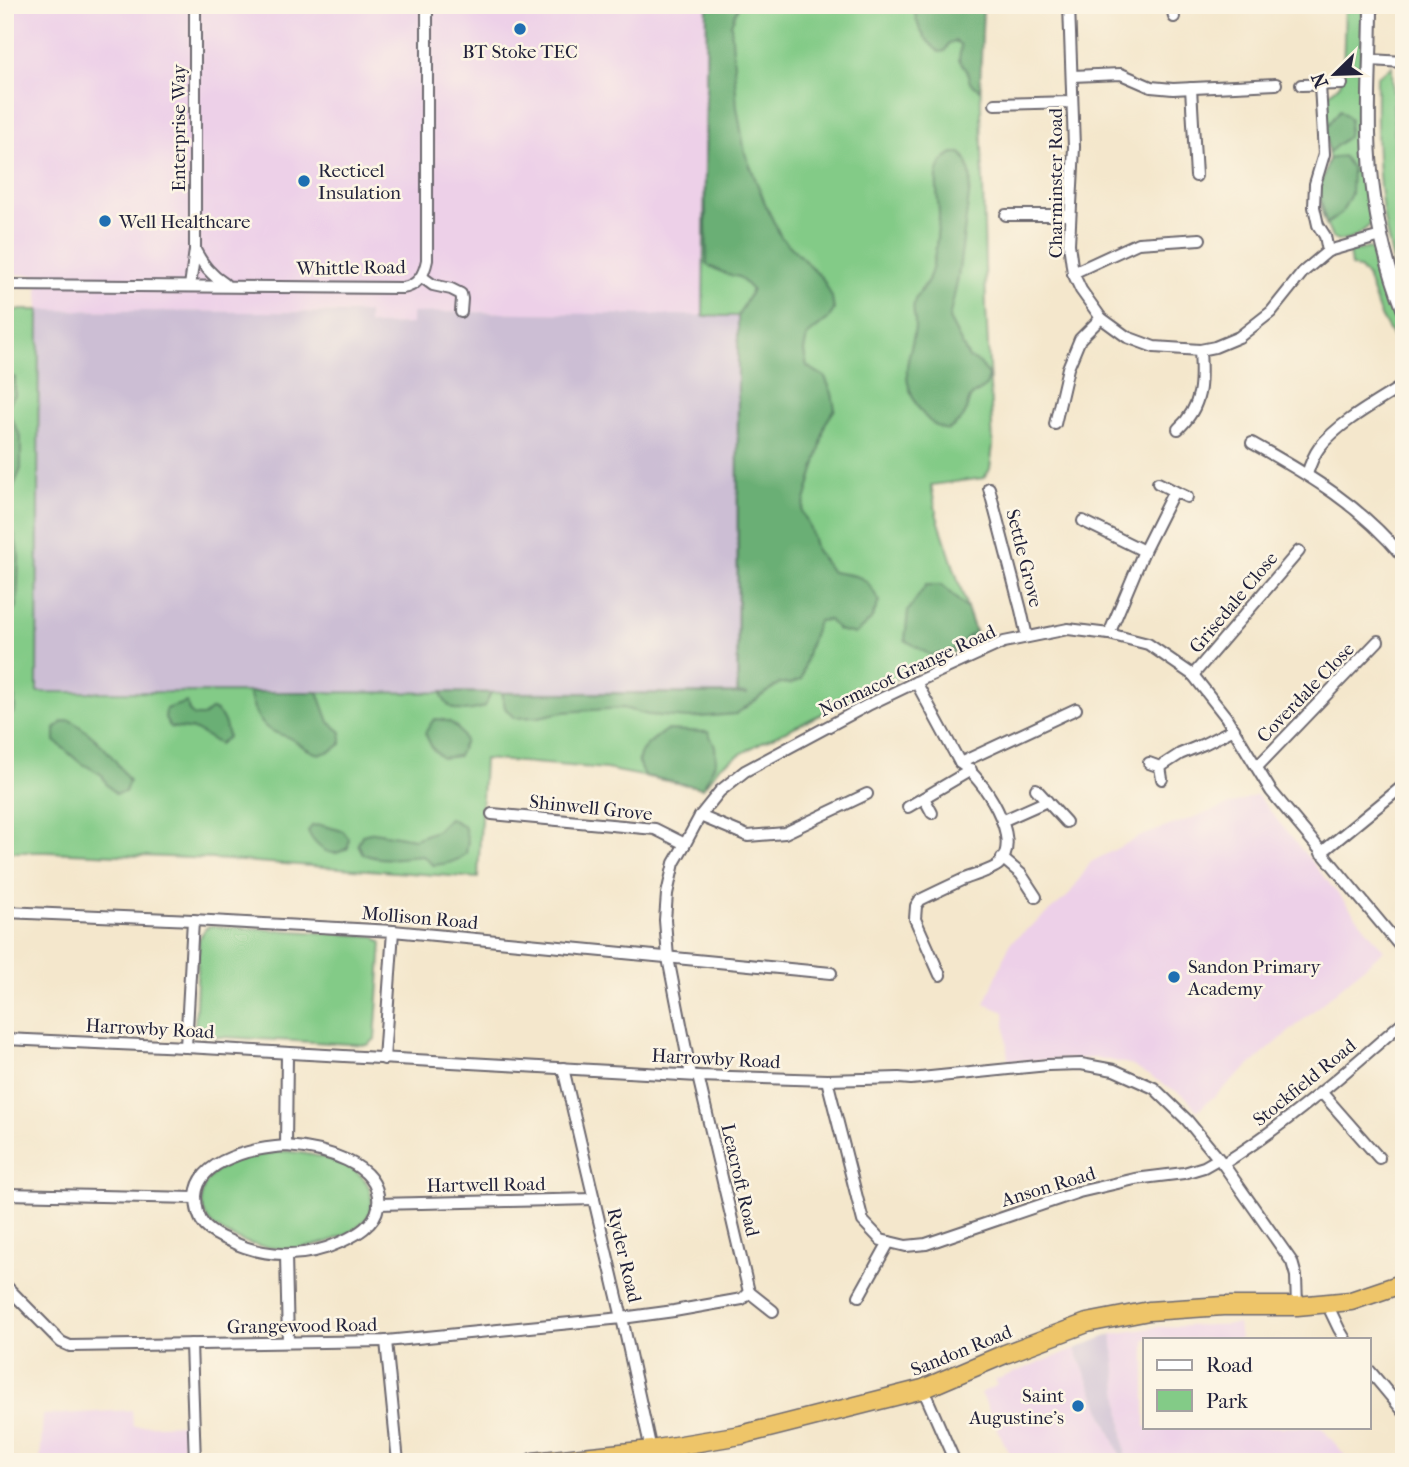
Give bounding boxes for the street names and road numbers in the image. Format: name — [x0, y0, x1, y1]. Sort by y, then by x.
street label: Enterprise Way — [168, 63, 190, 192]
street label: Charminster Road — [1045, 107, 1067, 258]
street label: Whittle Road — [295, 256, 406, 280]
street label: Settle Grove — [1001, 507, 1047, 610]
street label: Grisedale Close — [1185, 548, 1282, 658]
street label: Normacot Grange Road — [816, 620, 1000, 722]
street label: Coverdale Close — [1253, 638, 1359, 747]
street label: Shinwell Grove — [528, 791, 654, 825]
street label: Mollison Road — [361, 902, 480, 934]
street label: Harrowby Road — [85, 1015, 216, 1043]
street label: Stockfield Road — [1249, 1034, 1361, 1131]
street label: Harrowby Road — [651, 1045, 782, 1073]
street label: Leacroft Road — [716, 1122, 764, 1239]
street label: Anson Road — [998, 1162, 1099, 1212]
street label: Hartwell Road — [426, 1173, 546, 1197]
street label: Ryder Road — [602, 1206, 646, 1305]
street label: Grangewood Road — [227, 1314, 378, 1338]
street label: Sandon Road — [908, 1320, 1016, 1381]

